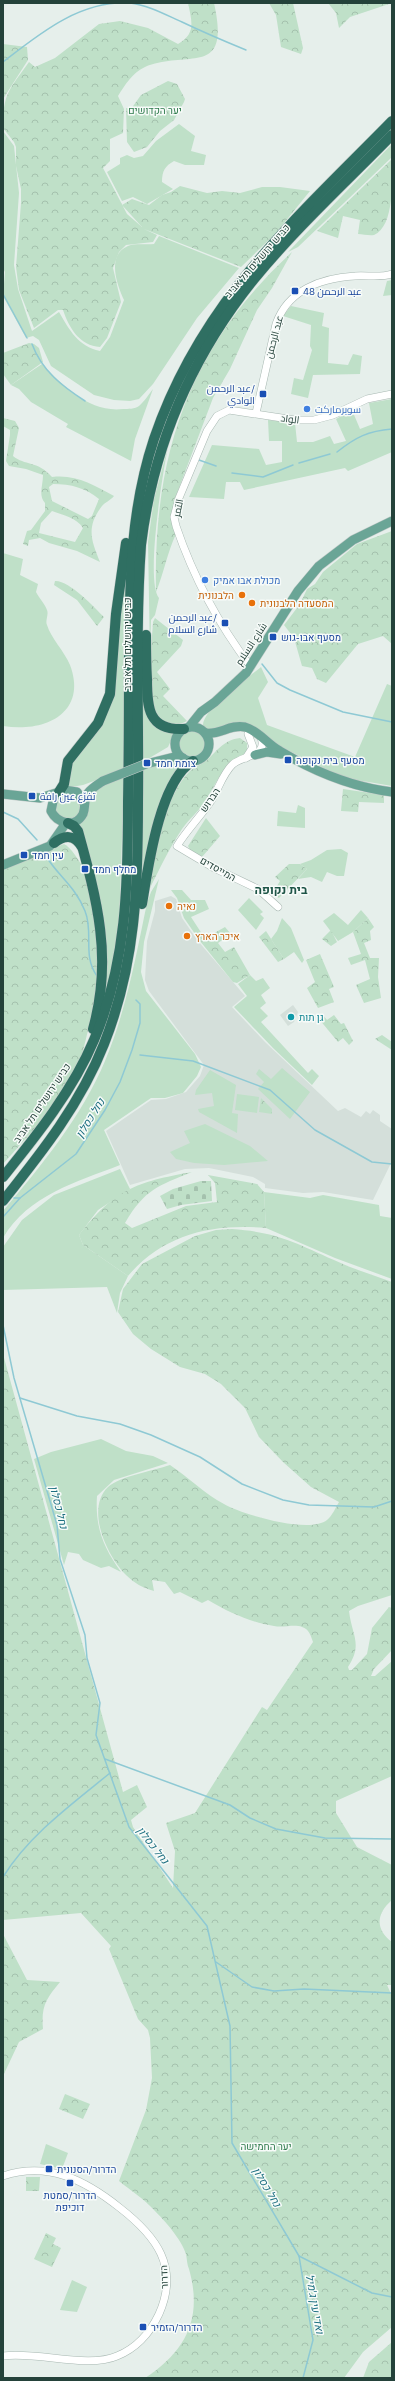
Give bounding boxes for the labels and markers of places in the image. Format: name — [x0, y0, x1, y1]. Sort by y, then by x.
place label: عبد الرحمن 48 — [303, 285, 362, 298]
marker: عبد الرحمن 48 — [290, 286, 300, 296]
place label: عبد الرحمن/ الوادي — [207, 382, 255, 408]
marker: عبد الرحمن/ الوادي — [258, 389, 268, 399]
place label: سوبرماركت — [315, 403, 361, 416]
marker: سوبرماركت — [302, 404, 312, 414]
place label: מכולת אבו אמיק — [213, 574, 280, 587]
marker: מכולת אבו אמיק — [200, 575, 210, 585]
place label: הלבנונית — [198, 589, 234, 602]
marker: הלבנונית — [237, 590, 247, 600]
place label: המסעדה הלבנונית — [260, 597, 334, 610]
marker: המסעדה הלבנונית — [247, 598, 257, 608]
place label: عبد الرحمن/ شارع السلام — [168, 611, 217, 637]
marker: عبد الرحمن/ شارع السلام — [220, 618, 230, 628]
place label: מסעף אבו-גוש — [281, 631, 341, 644]
marker: מסעף אבו-גוש — [268, 632, 278, 642]
place label: מסעף בית נקופה — [296, 754, 365, 767]
marker: מסעף בית נקופה — [283, 755, 293, 765]
place label: צומת חמד — [155, 757, 197, 770]
marker: צומת חמד — [142, 758, 152, 768]
place label: تفرّع عين رافة — [40, 790, 96, 803]
marker: تفرّع عين رافة — [27, 791, 37, 801]
place label: עין חמד — [32, 849, 64, 862]
marker: עין חמד — [19, 850, 29, 860]
place label: מחלף חמד — [93, 863, 136, 876]
marker: מחלף חמד — [80, 864, 90, 874]
place label: נאיה — [177, 900, 196, 913]
marker: נאיה — [164, 901, 174, 911]
place label: איכר הארץ — [195, 930, 240, 943]
marker: איכר הארץ — [182, 931, 192, 941]
place label: גן תות — [299, 1011, 324, 1024]
marker: גן תות — [286, 1012, 296, 1022]
place label: הדרור/הסנונית — [57, 2163, 117, 2176]
marker: הדרור/הסנונית — [44, 2164, 54, 2174]
marker: הדרור/סמטת דוכיפת — [65, 2178, 75, 2188]
place label: הדרור/סמטת דוכיפת — [44, 2189, 97, 2214]
place label: הדרור/הזמיר — [151, 2321, 202, 2334]
marker: הדרור/הזמיר — [138, 2322, 148, 2332]

